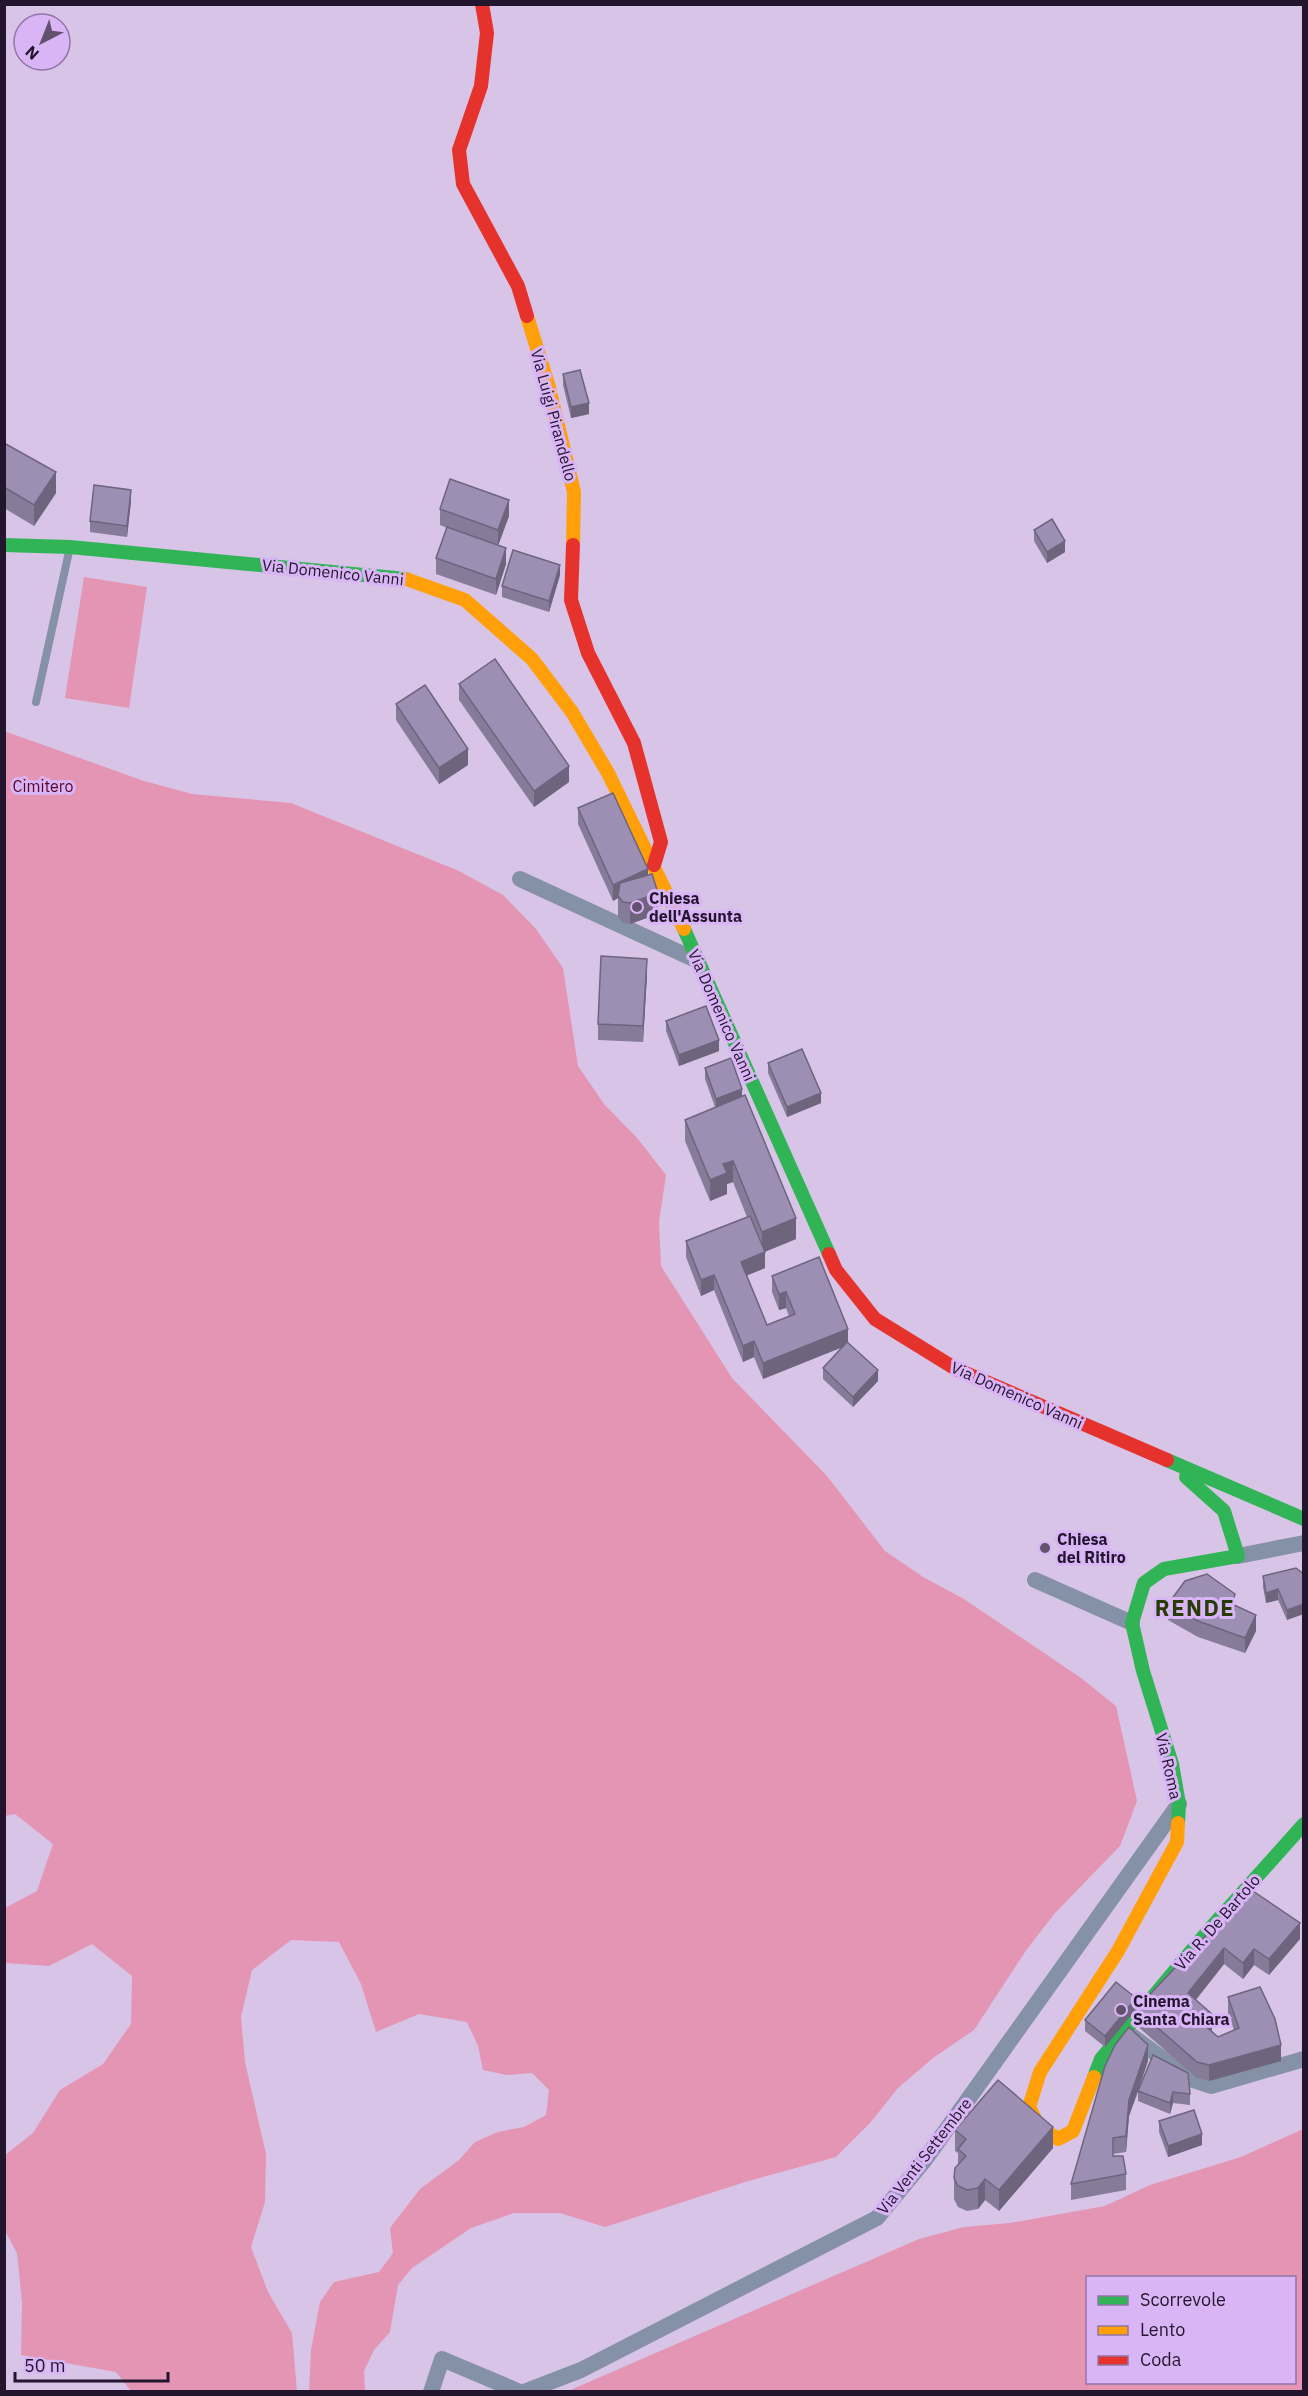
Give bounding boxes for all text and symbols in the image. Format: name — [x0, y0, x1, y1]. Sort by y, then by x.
north arrow — [12, 12, 72, 72]
text: N — [21, 42, 43, 64]
street label: Via Luigi Pirandello — [527, 347, 581, 483]
street label: Via Domenico Vanni — [261, 555, 405, 589]
park label: Cimitero — [13, 776, 74, 796]
place label: Chiesa dell'Assunta — [649, 888, 742, 926]
marker: Chiesa dell'Assunta — [630, 900, 644, 914]
street label: Via Domenico Vanni — [684, 946, 760, 1084]
street label: Via Domenico Vanni — [948, 1357, 1086, 1433]
place label: Chiesa del Ritiro — [1057, 1529, 1126, 1567]
marker: Chiesa del Ritiro — [1038, 1541, 1052, 1555]
district label: RENDE — [1155, 1593, 1235, 1622]
street label: Via Roma — [1152, 1731, 1186, 1802]
street label: Via R. De Bartolo — [1170, 1870, 1264, 1974]
place label: Cinema Santa Chiara — [1133, 1991, 1230, 2029]
marker: Cinema Santa Chiara — [1114, 2003, 1128, 2017]
street label: Via Venti Settembre — [872, 2094, 976, 2218]
legend — [1086, 2276, 1296, 2384]
text: Scorrevole — [1140, 2288, 1226, 2311]
text: Lento — [1140, 2318, 1185, 2341]
scale bar — [15, 2345, 168, 2383]
text: Coda — [1140, 2348, 1182, 2371]
text: 50 m — [24, 2354, 66, 2377]

